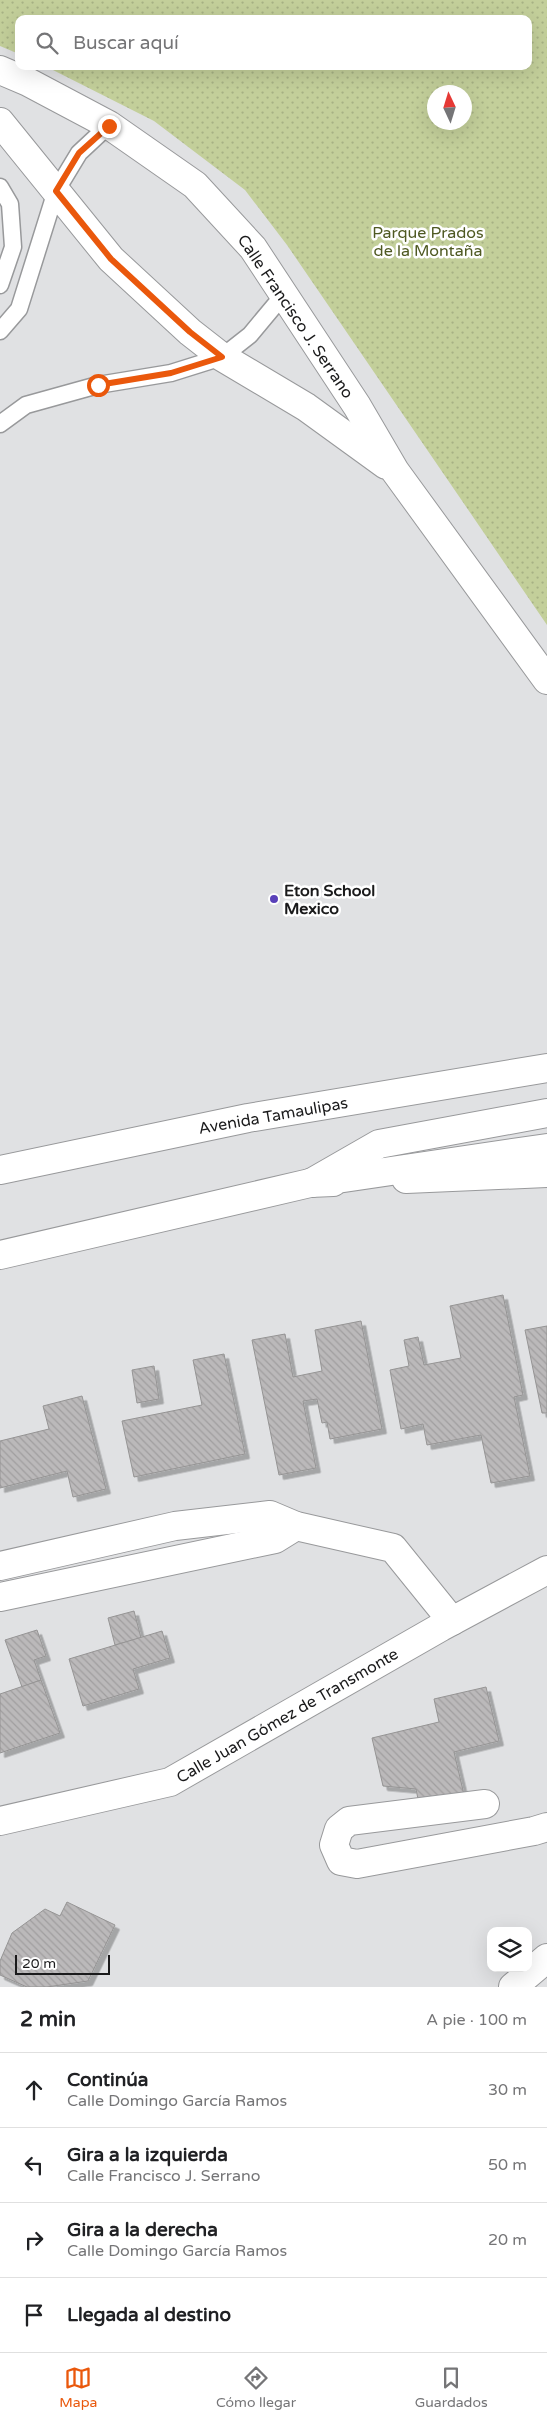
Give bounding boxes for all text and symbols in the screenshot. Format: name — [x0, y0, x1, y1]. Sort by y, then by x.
search box — [15, 15, 532, 70]
icon: search — [33, 29, 61, 57]
text: Buscar aquí — [73, 32, 179, 54]
north arrow — [427, 85, 472, 130]
route end — [98, 115, 121, 138]
park label: Parque Prados de la Montaña — [372, 223, 484, 261]
street label: Calle Francisco J. Serrano — [233, 231, 358, 402]
route start — [87, 374, 110, 397]
place label: Eton School Mexico — [284, 881, 375, 919]
marker: Eton School Mexico — [268, 893, 280, 905]
street label: Avenida Tamaulipas — [197, 1093, 349, 1139]
street label: Calle Juan Gómez de Transmonte — [173, 1644, 402, 1788]
map controls — [487, 1927, 532, 1972]
button: layers — [487, 1927, 532, 1972]
scale bar — [15, 1952, 110, 1975]
text: 20 m — [22, 1955, 56, 1972]
text: 2 min — [20, 2007, 76, 2032]
text: A pie · 100 m — [426, 2010, 527, 2030]
text: Continúa — [67, 2069, 149, 2091]
icon: ahead — [20, 2076, 48, 2104]
text: 30 m — [488, 2080, 527, 2100]
text: Calle Domingo García Ramos — [67, 2091, 287, 2111]
text: Gira a la izquierda — [67, 2144, 228, 2166]
icon: left — [20, 2151, 48, 2179]
text: 50 m — [488, 2155, 527, 2175]
text: Calle Francisco J. Serrano — [67, 2166, 260, 2186]
text: Gira a la derecha — [67, 2219, 218, 2241]
icon: right — [20, 2226, 48, 2254]
text: 20 m — [488, 2230, 527, 2250]
text: Calle Domingo García Ramos — [67, 2241, 287, 2261]
icon: arrive — [20, 2301, 48, 2329]
text: Llegada al destino — [67, 2304, 231, 2326]
tab: Mapa — [59, 2364, 97, 2411]
tab: Cómo llegar — [216, 2364, 296, 2411]
tab: Guardados — [415, 2364, 488, 2411]

